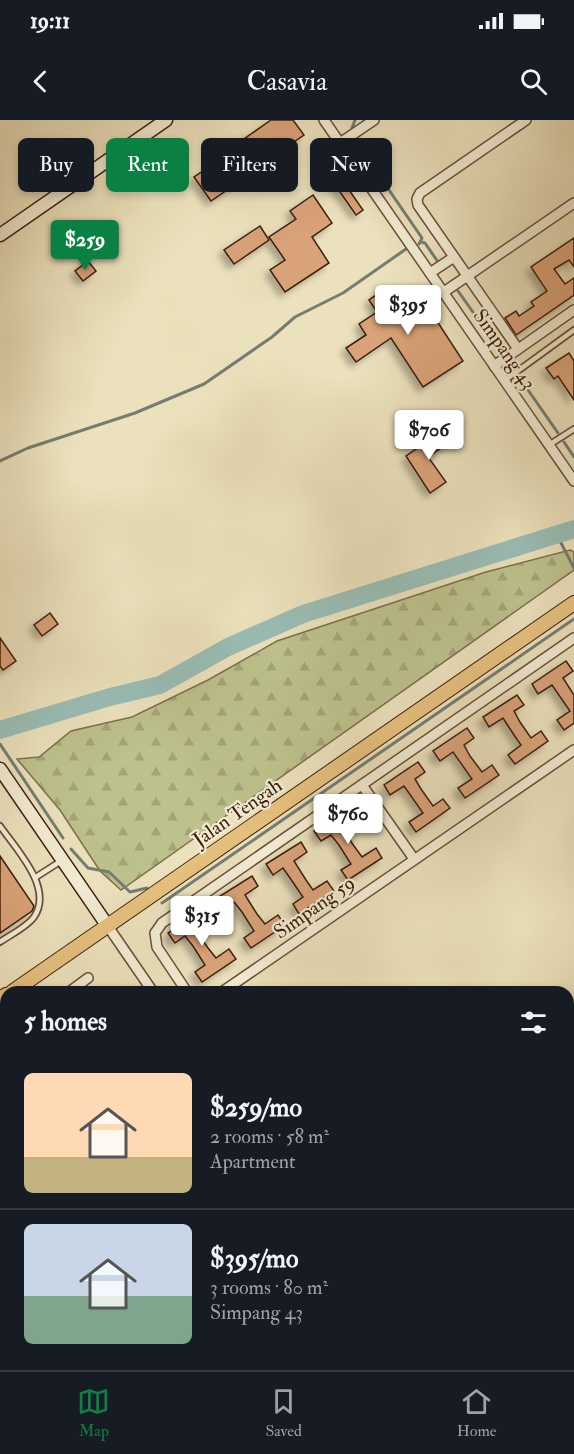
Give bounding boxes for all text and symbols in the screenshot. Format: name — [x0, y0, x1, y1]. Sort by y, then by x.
text: 19:11 — [30, 7, 70, 35]
icon: back — [24, 65, 57, 98]
text: Casavia — [247, 65, 327, 98]
icon: search — [517, 65, 550, 98]
chip: Buy — [18, 138, 94, 192]
chip: Rent — [106, 138, 189, 192]
chip: Filters — [201, 138, 298, 192]
chip: New — [310, 138, 392, 192]
pin: $259 — [49, 220, 121, 271]
text: $259 — [65, 227, 105, 252]
pin: $395 — [372, 285, 444, 336]
text: $395 — [389, 292, 427, 317]
street label: Simpang 43 — [467, 304, 541, 395]
pin: $706 — [393, 410, 465, 461]
text: $706 — [409, 417, 449, 442]
street label: Jalan Tengah — [187, 772, 287, 853]
pin: $760 — [312, 794, 384, 845]
text: $760 — [328, 801, 368, 826]
street label: Simpang 59 — [269, 870, 360, 945]
pin: $315 — [166, 896, 238, 947]
text: $315 — [185, 903, 219, 928]
text: 5 homes — [24, 1006, 107, 1038]
icon: filters — [517, 1006, 550, 1039]
text: $259/mo — [210, 1092, 302, 1124]
icon: home — [72, 1097, 144, 1169]
text: 2 rooms · 58 m² — [210, 1124, 329, 1149]
text: Apartment — [210, 1149, 295, 1174]
text: $395/mo — [210, 1243, 298, 1275]
icon: home — [72, 1248, 144, 1320]
text: 3 rooms · 80 m² — [210, 1275, 328, 1300]
text: Simpang 43 — [210, 1300, 303, 1325]
tab: Map — [77, 1385, 110, 1441]
tab: Saved — [265, 1385, 302, 1441]
tab: Home — [457, 1385, 497, 1441]

